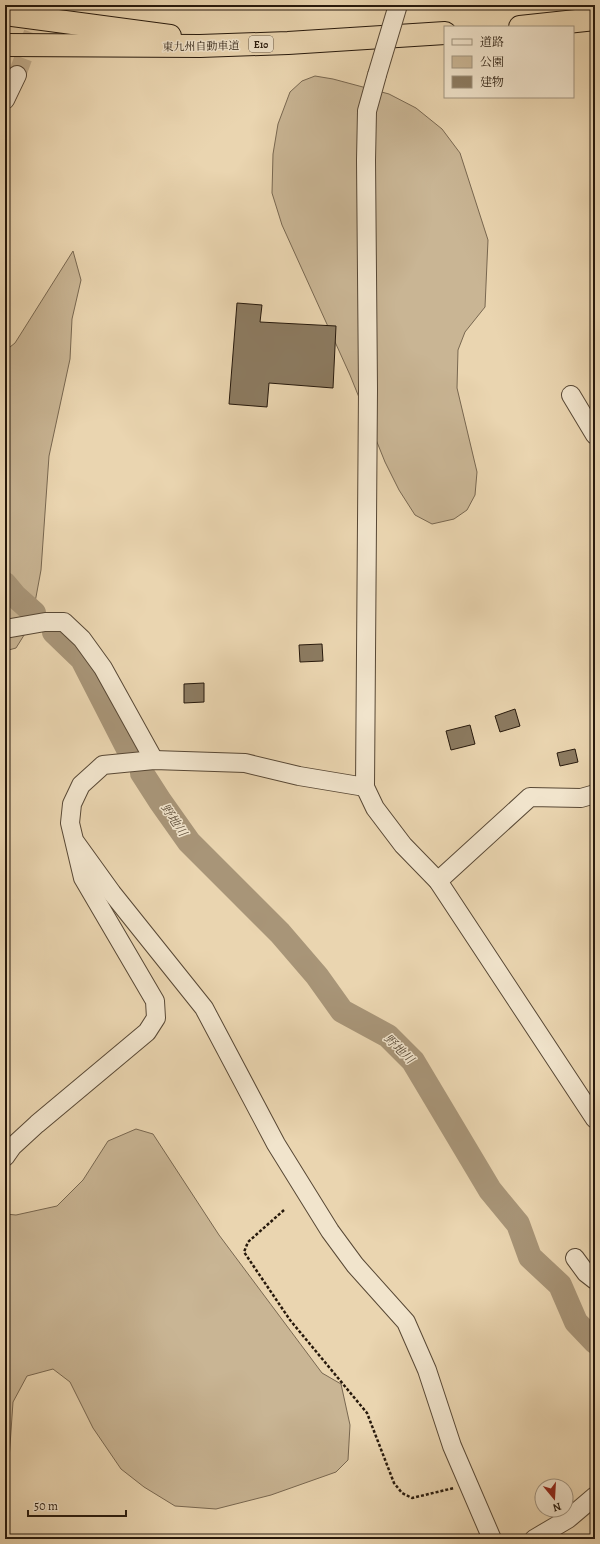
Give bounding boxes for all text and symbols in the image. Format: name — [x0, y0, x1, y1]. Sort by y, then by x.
legend — [444, 26, 574, 98]
text: 道路 — [480, 34, 504, 50]
road number: E10 — [249, 36, 273, 52]
street label: 東九州自動車道 — [162, 38, 240, 55]
text: 公園 — [480, 54, 504, 70]
text: 建物 — [480, 74, 504, 90]
water label: 野地川 — [157, 801, 192, 841]
water label: 野地川 — [380, 1031, 419, 1069]
north arrow — [534, 1478, 574, 1518]
scale bar — [28, 1492, 126, 1518]
text: 50 m — [34, 1498, 58, 1514]
text: N — [551, 1499, 563, 1515]

